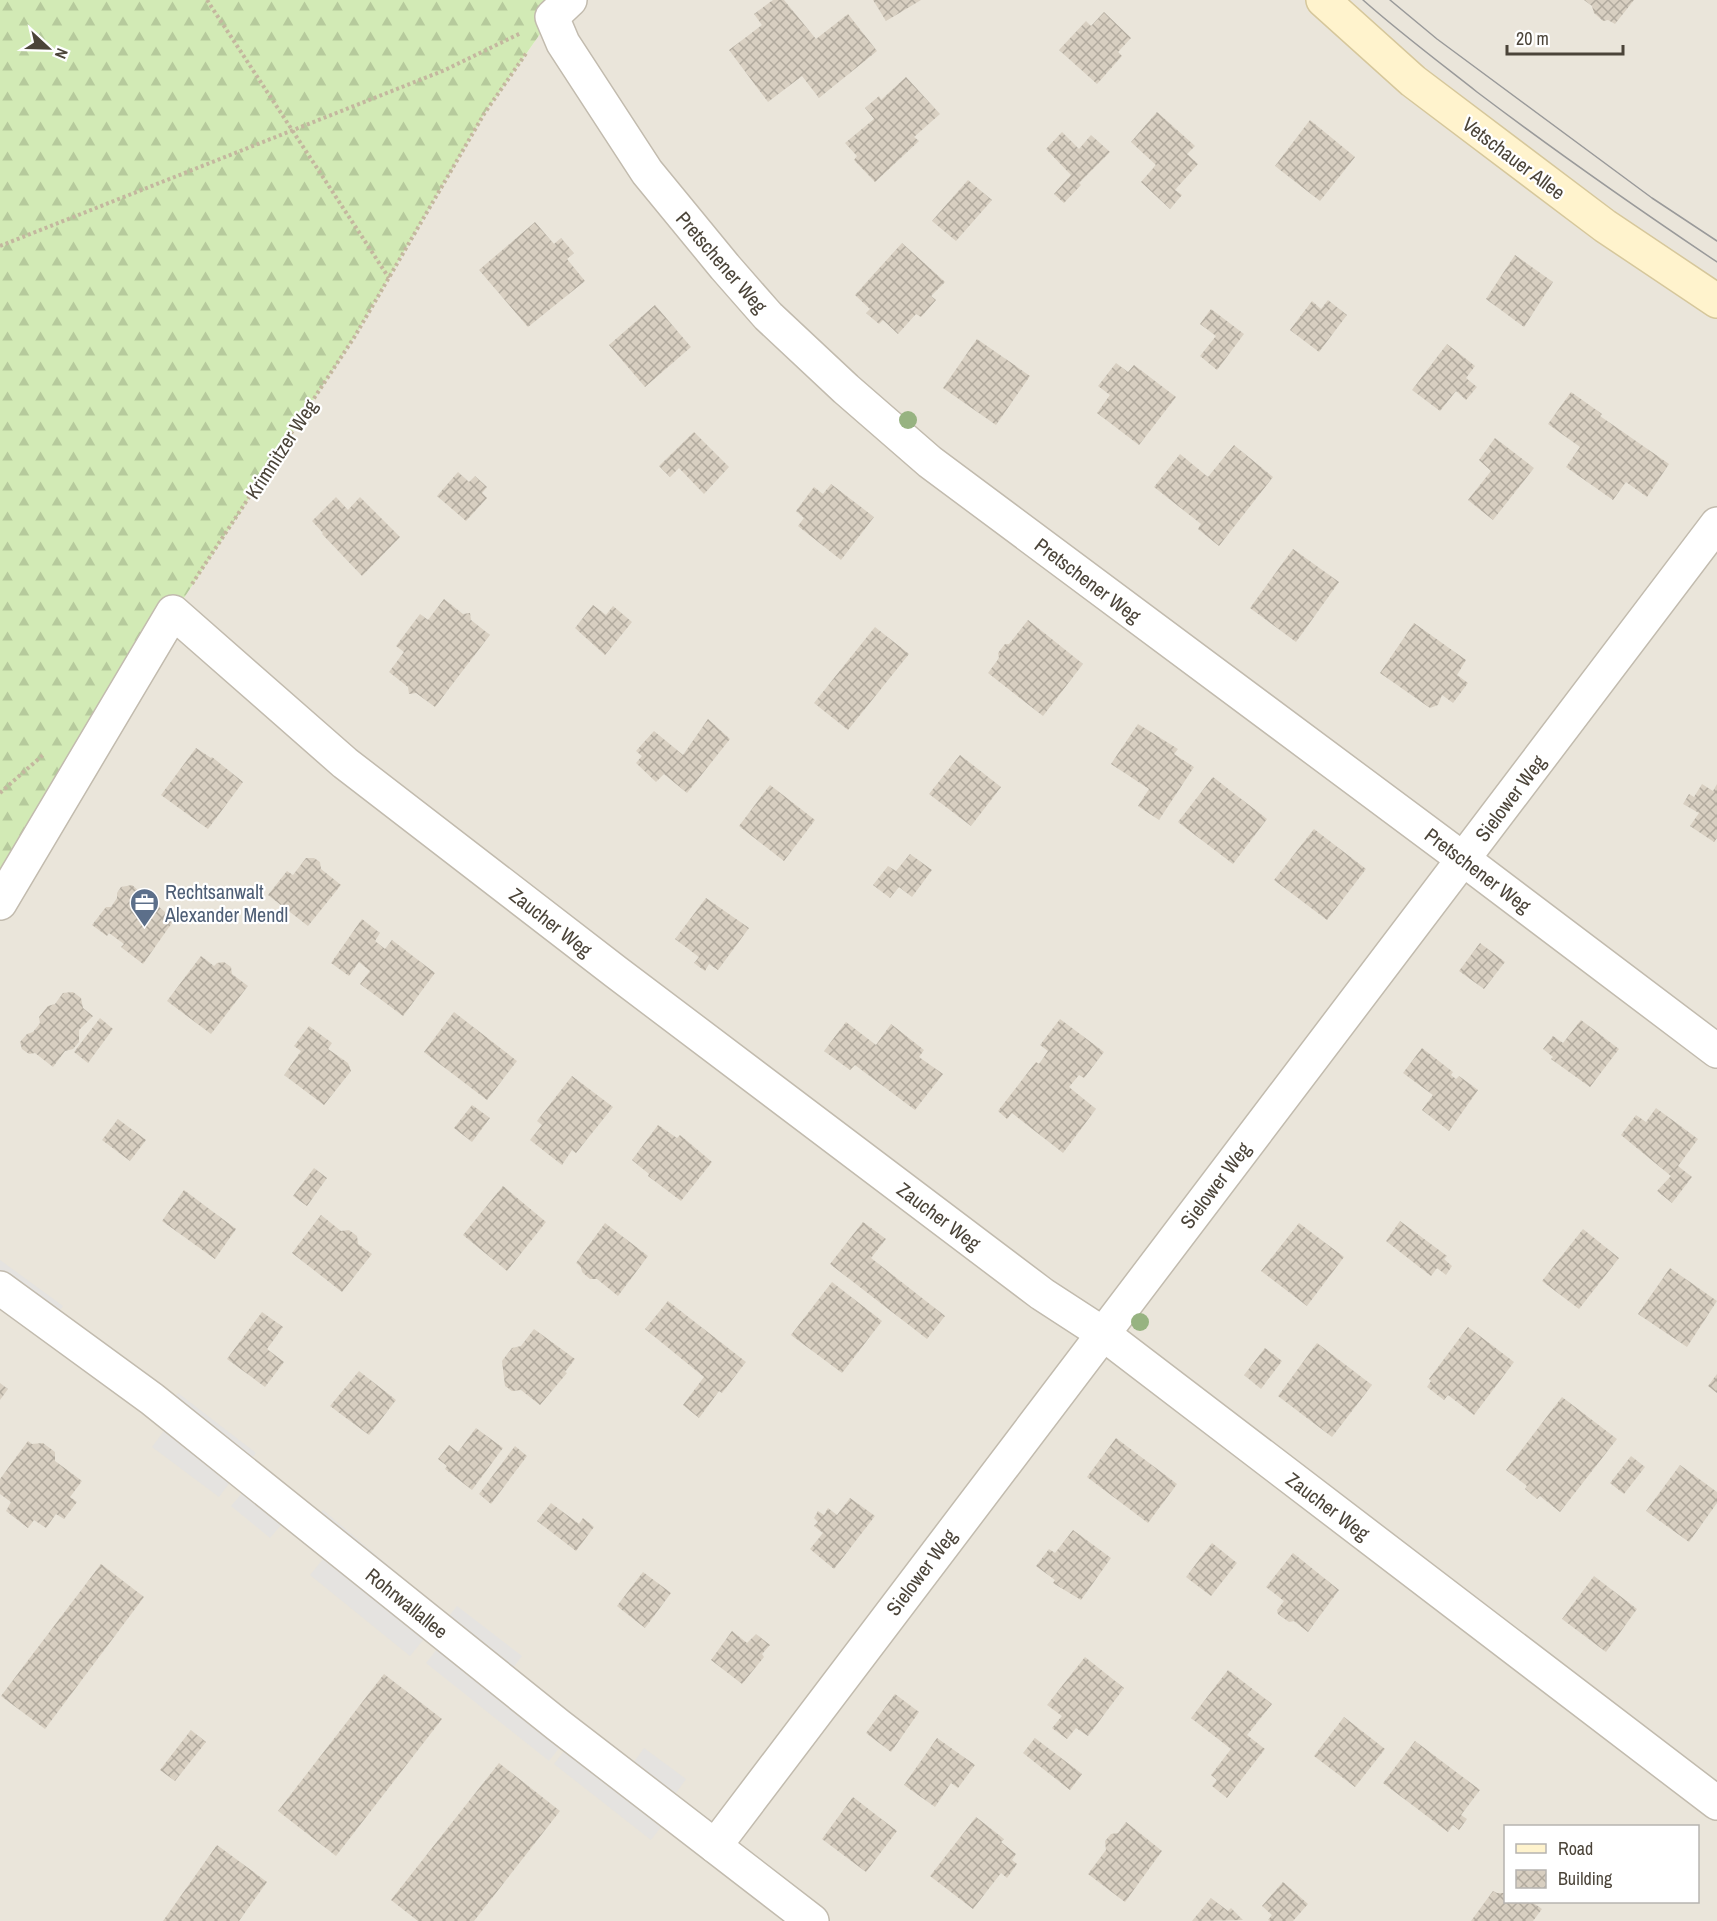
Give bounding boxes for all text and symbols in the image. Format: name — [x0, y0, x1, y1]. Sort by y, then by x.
north arrow — [18, 18, 78, 78]
scale bar — [1507, 18, 1622, 56]
text: 20 m — [1516, 26, 1549, 51]
text: N — [50, 45, 74, 62]
street label: Vetschauer Allee — [1457, 110, 1571, 206]
street label: Pretschener Weg — [670, 205, 774, 319]
street label: Krimnitzer Weg — [239, 394, 323, 504]
street label: Pretschener Weg — [1029, 531, 1147, 629]
street label: Sielower Weg — [1469, 749, 1551, 847]
street label: Pretschener Weg — [1419, 821, 1537, 919]
place label: Rechtsanwalt Alexander Mendl — [164, 878, 288, 928]
street label: Zaucher Weg — [504, 881, 598, 963]
office icon: Rechtsanwalt Alexander Mendl — [128, 886, 160, 928]
street label: Sielower Weg — [1174, 1136, 1256, 1234]
street label: Zaucher Weg — [892, 1176, 986, 1256]
street label: Zaucher Weg — [1281, 1466, 1375, 1546]
street label: Sielower Weg — [880, 1523, 962, 1621]
street label: Rohrwallallee — [360, 1562, 454, 1644]
legend — [1504, 1825, 1699, 1903]
text: Road — [1558, 1836, 1593, 1861]
text: Building — [1558, 1866, 1613, 1891]

